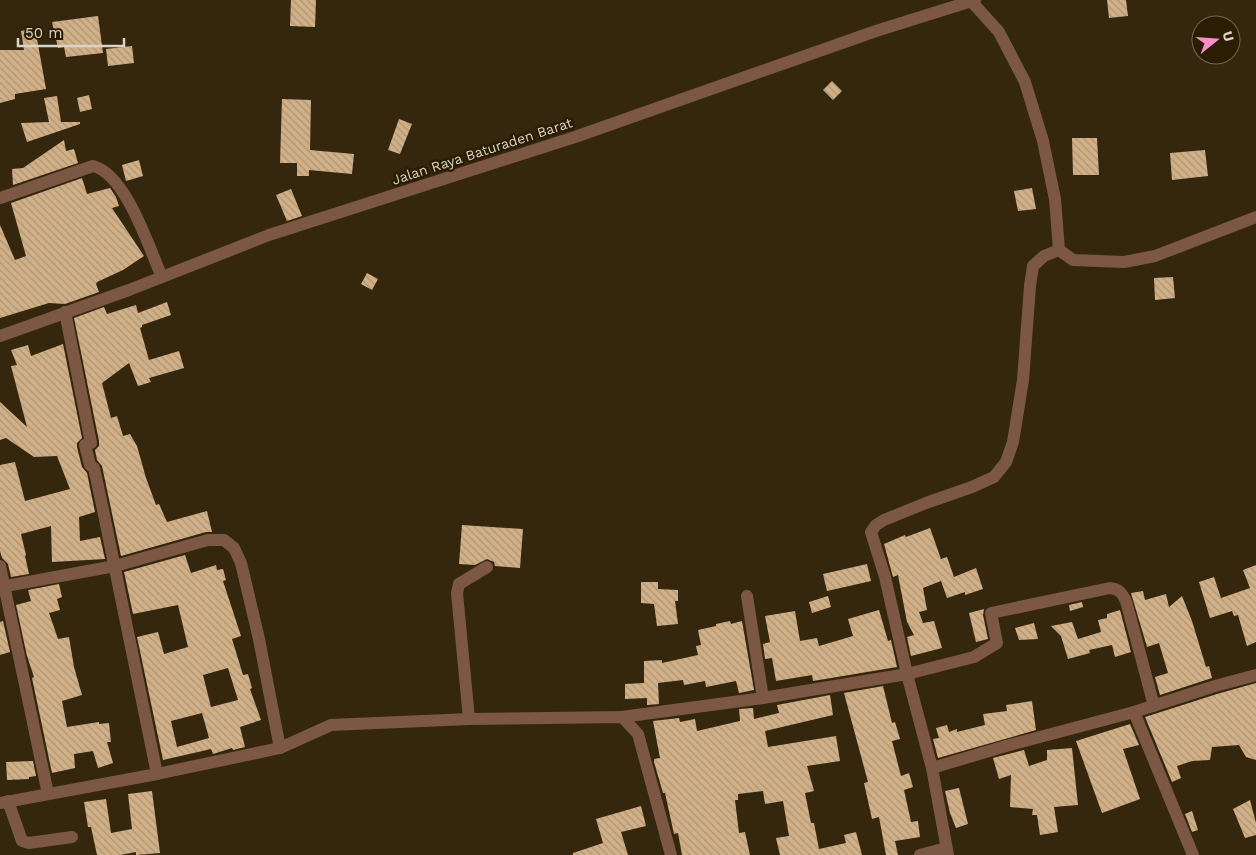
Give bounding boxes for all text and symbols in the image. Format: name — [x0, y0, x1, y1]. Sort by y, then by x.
scale bar — [18, 15, 124, 47]
north arrow — [1191, 15, 1241, 65]
text: 50 m — [25, 24, 62, 42]
text: U — [1219, 29, 1238, 43]
street label: Jalan Raya Baturaden Barat — [390, 114, 574, 188]

